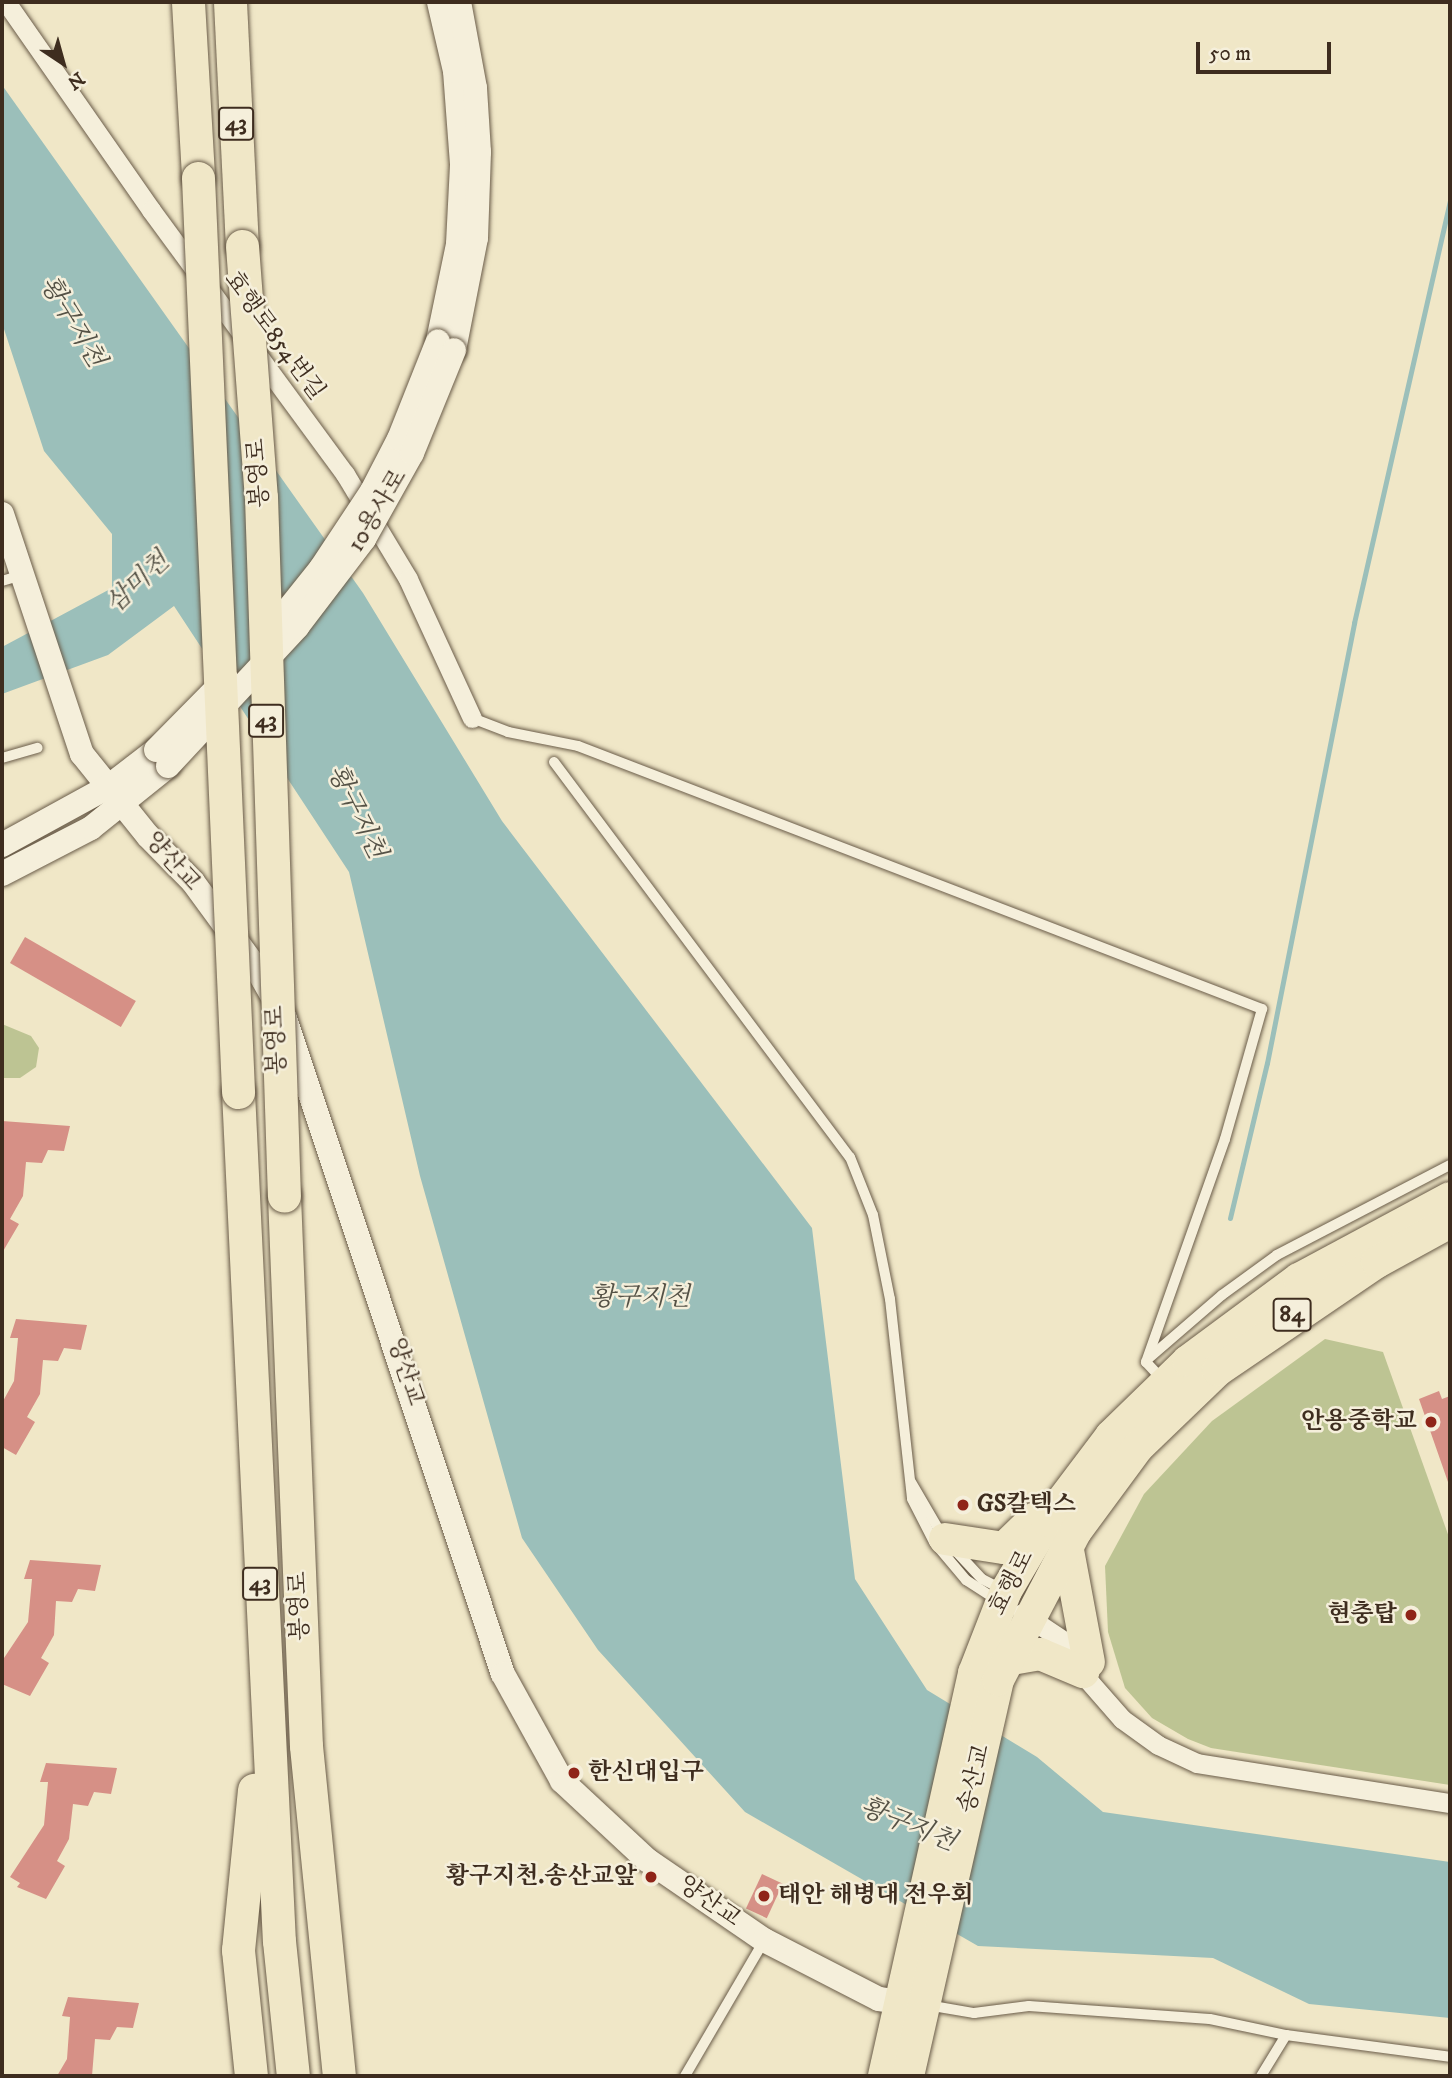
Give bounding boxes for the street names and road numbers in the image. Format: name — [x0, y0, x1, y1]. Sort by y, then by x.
road number: 43 — [217, 105, 255, 144]
street label: 효행로854번길 — [218, 266, 330, 406]
street label: 봉영로 — [242, 437, 276, 509]
street label: 10용사로 — [342, 464, 414, 558]
road number: 43 — [247, 702, 285, 740]
street label: 양산교 — [138, 827, 206, 897]
street label: 봉영로 — [261, 1005, 293, 1075]
road number: 84 — [1271, 1296, 1313, 1334]
street label: 양산교 — [381, 1334, 429, 1410]
street label: 효행로 — [983, 1545, 1041, 1621]
road number: 43 — [241, 1564, 279, 1604]
street label: 봉영로 — [284, 1571, 316, 1641]
street label: 송산교 — [953, 1742, 997, 1816]
street label: 양산교 — [672, 1870, 746, 1934]

